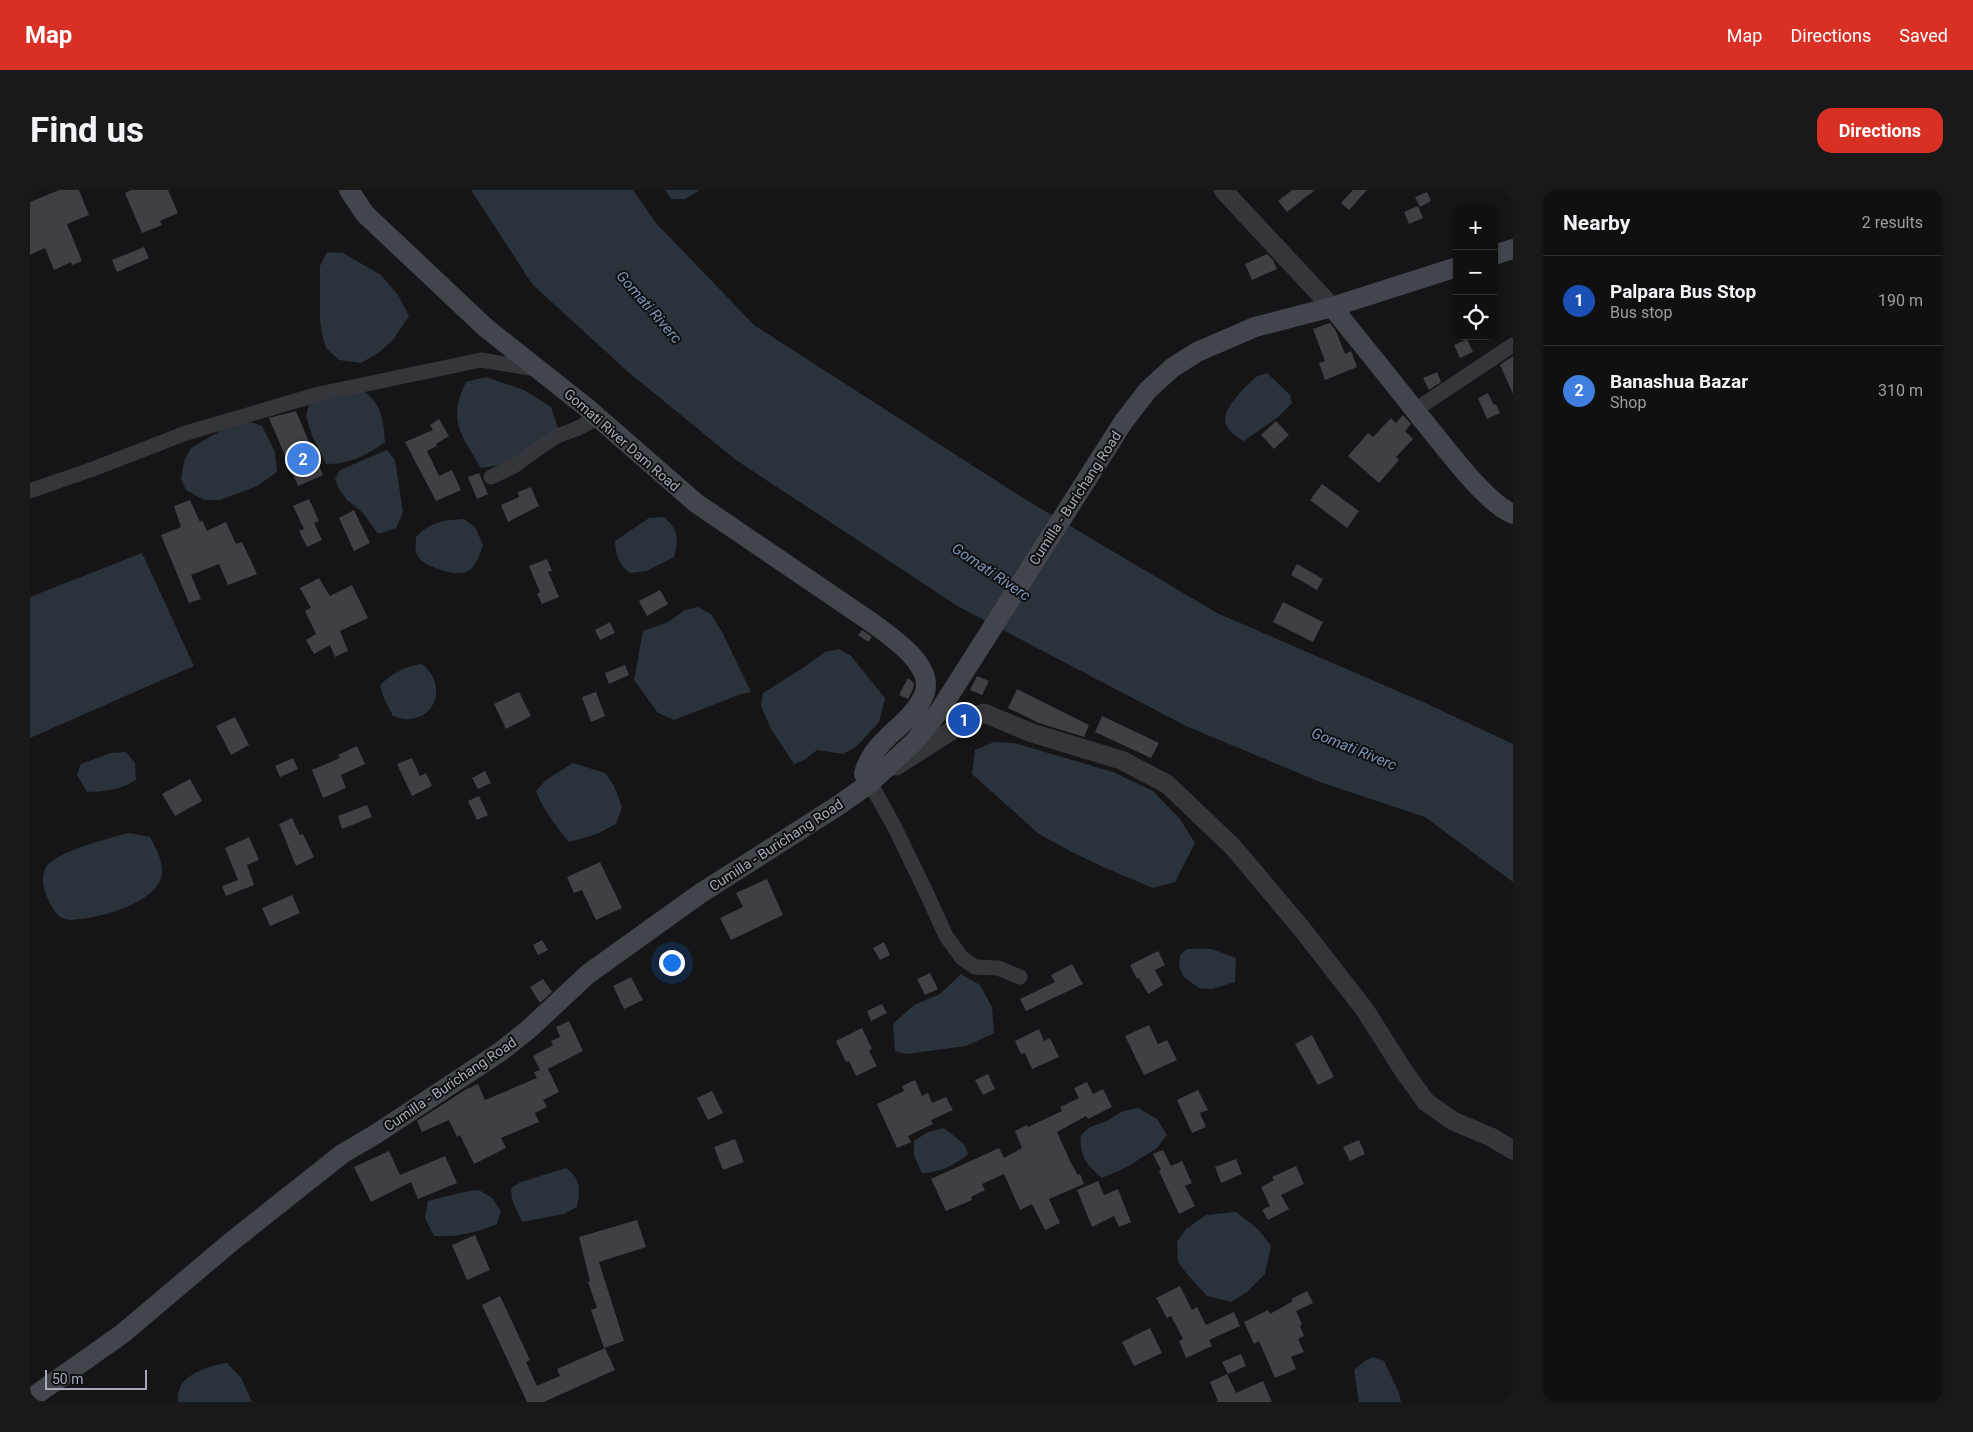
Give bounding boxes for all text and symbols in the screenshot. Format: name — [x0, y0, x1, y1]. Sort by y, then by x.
text: Map — [25, 21, 72, 49]
text: Map — [1727, 25, 1762, 46]
text: Directions — [1790, 25, 1871, 46]
text: Saved — [1899, 25, 1948, 46]
button: Directions — [1817, 108, 1943, 153]
text: Find us — [30, 110, 144, 151]
map controls — [1453, 205, 1498, 340]
button: + — [1453, 205, 1498, 250]
text: Nearby — [1563, 211, 1630, 235]
text: 2 results — [1862, 213, 1923, 232]
button: − — [1453, 250, 1498, 295]
water label: Gomati Riverc — [613, 267, 686, 347]
text: Palpara Bus Stop — [1610, 280, 1756, 303]
text: 1 — [1574, 291, 1584, 310]
text: 190 m — [1878, 291, 1923, 310]
button: locate — [1453, 295, 1498, 340]
text: Bus stop — [1610, 303, 1672, 322]
text: Banashua Bazar — [1610, 370, 1748, 393]
text: 2 — [1574, 381, 1584, 400]
text: 310 m — [1878, 381, 1923, 400]
street label: Gomati River Dam Road — [561, 385, 683, 495]
text: Shop — [1610, 393, 1646, 412]
street label: Cumilla - Burichang Road — [1026, 428, 1124, 568]
pin: 2 — [287, 440, 319, 478]
water label: Gomati Riverc — [948, 539, 1034, 605]
pin: 1 — [948, 701, 980, 739]
water label: Gomati Riverc — [1309, 724, 1400, 774]
street label: Cumilla - Burichang Road — [706, 796, 846, 894]
your location — [659, 950, 685, 976]
street label: Cumilla - Burichang Road — [381, 1034, 519, 1134]
scale bar — [45, 1367, 148, 1390]
text: 50 m — [52, 1371, 84, 1387]

